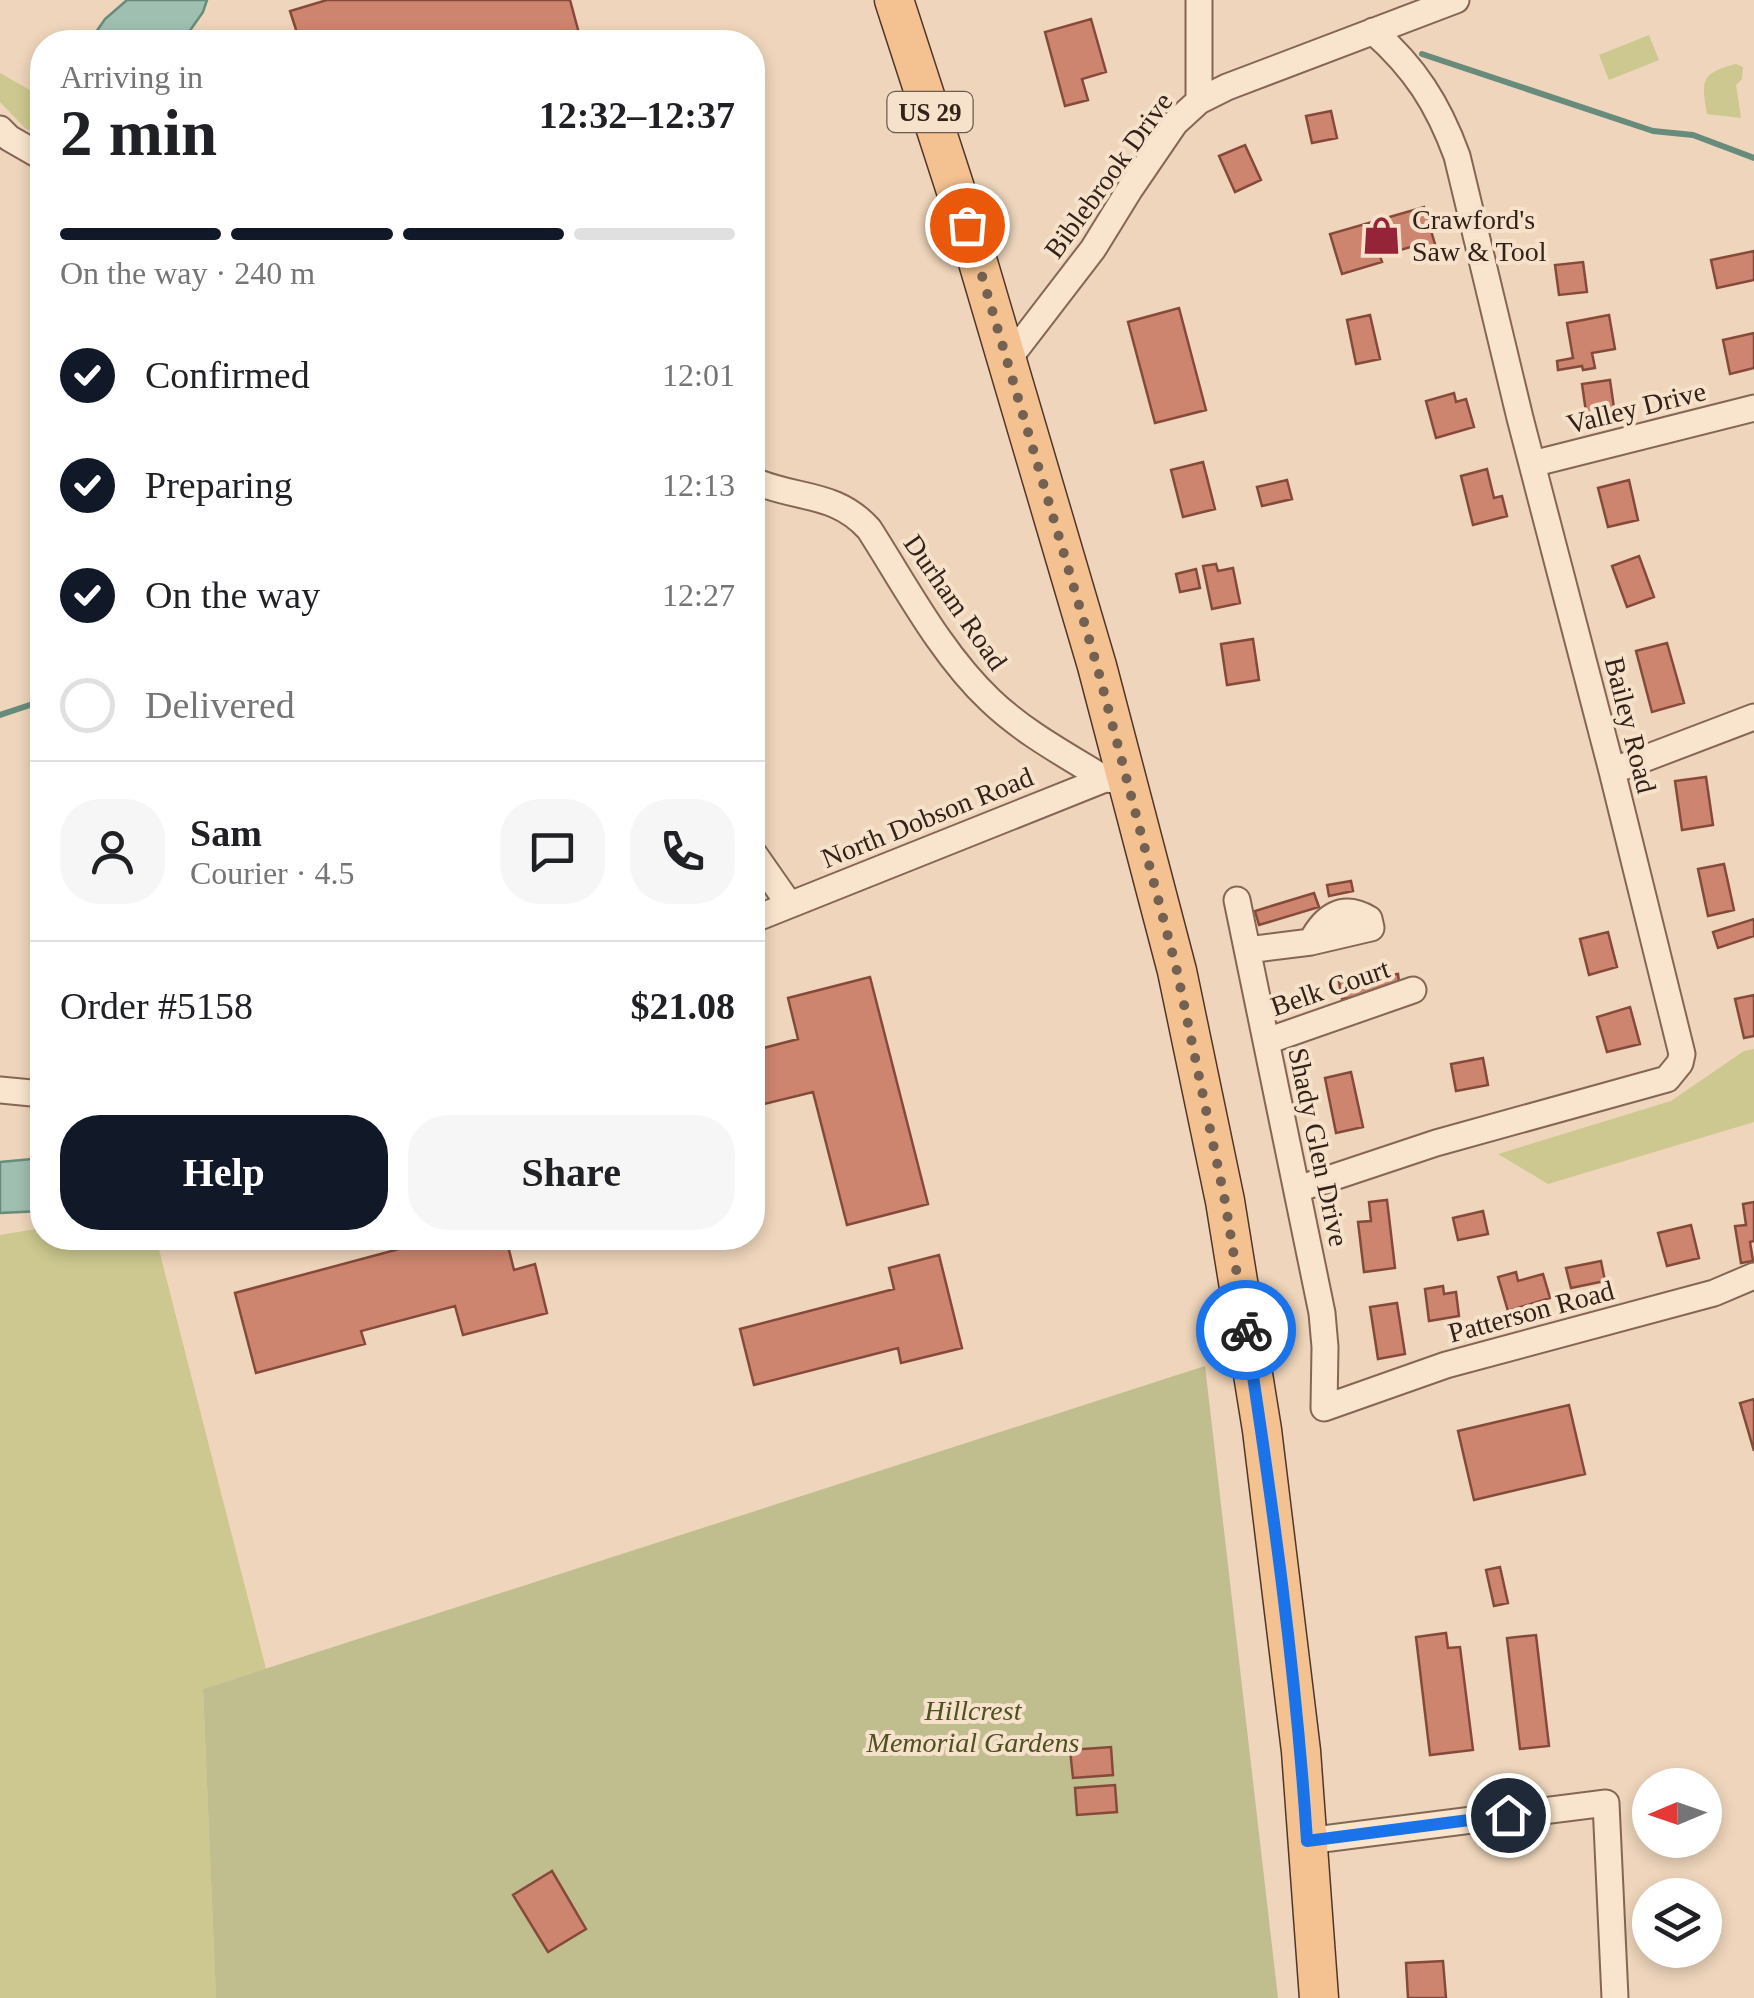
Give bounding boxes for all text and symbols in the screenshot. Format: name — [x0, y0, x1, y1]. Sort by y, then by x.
text: Arriving in — [60, 59, 203, 95]
street label: Biblebrook Drive — [1038, 87, 1179, 264]
road number: US 29 — [888, 92, 972, 132]
text: 12:32–12:37 — [539, 94, 735, 136]
text: 2 min — [60, 97, 217, 169]
pin — [925, 183, 1010, 268]
icon: bag — [940, 198, 995, 253]
place label: Crawford's Saw & Tool — [1412, 204, 1547, 267]
shop icon: Crawford's Saw & Tool — [1361, 214, 1403, 256]
text: On the way · 240 m — [60, 255, 315, 291]
icon: check — [60, 348, 115, 403]
text: Confirmed — [145, 354, 310, 396]
text: 12:01 — [662, 357, 735, 393]
street label: Valley Drive — [1563, 375, 1709, 440]
icon: check — [60, 458, 115, 513]
text: Preparing — [145, 464, 293, 506]
text: 12:13 — [662, 467, 735, 503]
street label: Durham Road — [898, 529, 1014, 676]
icon: check — [60, 568, 115, 623]
text: On the way — [145, 574, 320, 616]
text: 12:27 — [662, 577, 735, 613]
street label: Bailey Road — [1599, 654, 1662, 796]
text: Delivered — [145, 684, 295, 726]
street label: North Dobson Road — [817, 761, 1038, 874]
button: person — [60, 799, 165, 904]
button: chat — [500, 799, 605, 904]
button: phone — [630, 799, 735, 904]
text: Sam — [190, 812, 262, 854]
text: Courier · 4.5 — [190, 855, 354, 891]
street label: Belk Court — [1267, 953, 1394, 1022]
text: Order #5158 — [60, 985, 253, 1027]
text: $21.08 — [631, 985, 735, 1027]
street label: Shady Glen Drive — [1282, 1045, 1355, 1249]
button: Help — [60, 1115, 388, 1230]
button: Share — [408, 1115, 735, 1230]
street label: Patterson Road — [1445, 1274, 1617, 1348]
courier — [1196, 1280, 1296, 1380]
icon: bike — [1219, 1303, 1274, 1358]
park label: Hillcrest Memorial Gardens — [866, 1695, 1080, 1758]
north arrow — [1632, 1768, 1722, 1858]
map controls — [1632, 1768, 1722, 1968]
pin — [1466, 1773, 1551, 1858]
icon: home — [1481, 1788, 1536, 1843]
button: layers — [1632, 1878, 1722, 1968]

